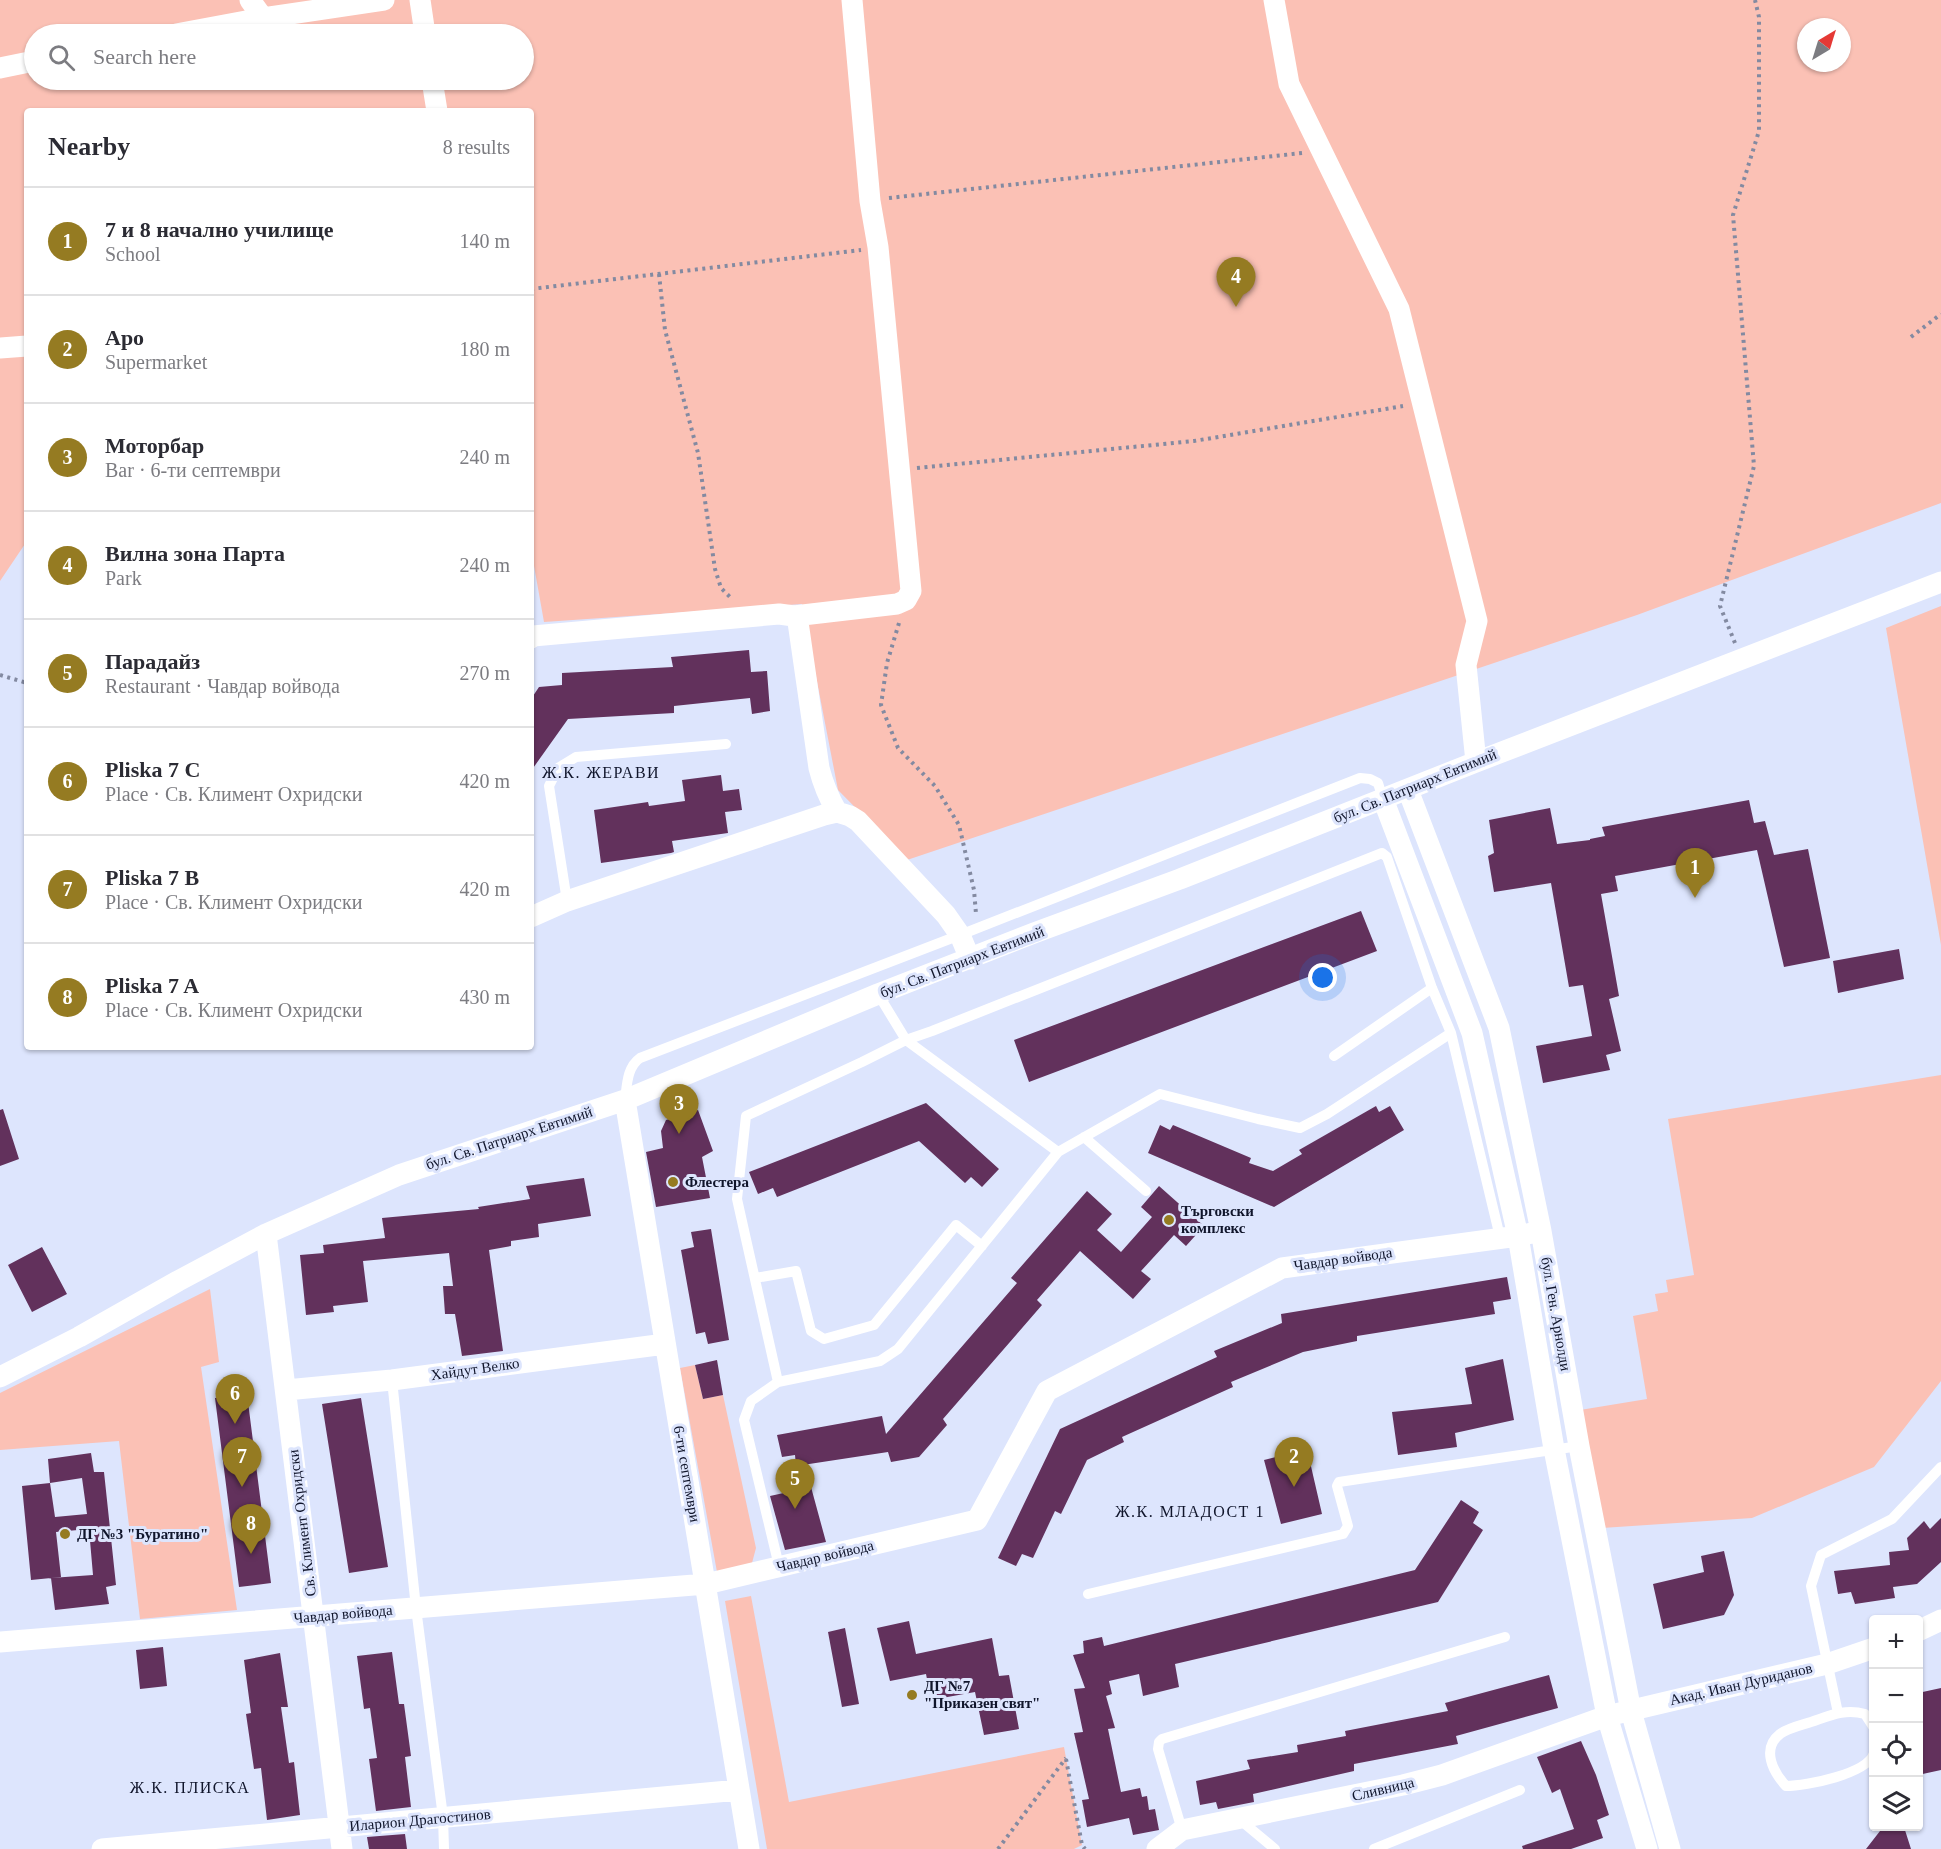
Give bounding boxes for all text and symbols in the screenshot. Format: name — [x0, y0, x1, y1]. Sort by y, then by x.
north arrow — [1797, 18, 1851, 72]
search box — [24, 24, 534, 90]
icon: search — [45, 41, 78, 74]
text: Search here — [93, 44, 196, 69]
text: Nearby — [48, 132, 130, 161]
text: 8 results — [443, 136, 510, 158]
text: 7 и 8 начално училище — [105, 217, 334, 242]
text: 1 — [63, 230, 73, 252]
text: 140 m — [459, 230, 510, 252]
text: School — [105, 243, 161, 265]
pin: 4 — [1216, 258, 1256, 307]
text: Аро — [105, 325, 144, 350]
text: 2 — [63, 338, 73, 360]
text: 180 m — [459, 338, 510, 360]
text: Supermarket — [105, 351, 207, 373]
text: Моторбар — [105, 433, 204, 458]
text: 3 — [63, 446, 73, 468]
text: 240 m — [459, 446, 510, 468]
text: Bar · 6-ти септември — [105, 459, 281, 481]
text: Вилна зона Парта — [105, 541, 285, 566]
text: 4 — [63, 554, 73, 576]
text: 240 m — [459, 554, 510, 576]
text: Park — [105, 567, 142, 589]
text: Парадайз — [105, 649, 200, 674]
text: 5 — [63, 662, 73, 684]
text: 270 m — [459, 662, 510, 684]
text: Restaurant · Чавдар войвода — [105, 675, 340, 697]
street label: бул. Св. Патриарх Евтимий — [1331, 746, 1499, 826]
text: Pliska 7 C — [105, 757, 200, 782]
district label: Ж.К. ЖЕРАВИ — [542, 764, 660, 781]
text: 6 — [63, 770, 73, 792]
text: 420 m — [459, 770, 510, 792]
text: Place · Св. Климент Охридски — [105, 783, 362, 805]
pin: 1 — [1676, 848, 1714, 898]
text: Pliska 7 B — [105, 865, 199, 890]
text: 7 — [63, 878, 73, 900]
text: 420 m — [459, 878, 510, 900]
text: Place · Св. Климент Охридски — [105, 891, 362, 913]
street label: бул. Св. Патриарх Евтимий — [878, 923, 1046, 1001]
your location — [1308, 963, 1337, 992]
text: Pliska 7 A — [105, 973, 199, 998]
text: 8 — [63, 986, 73, 1008]
text: 430 m — [459, 986, 510, 1008]
text: Place · Св. Климент Охридски — [105, 999, 362, 1021]
pin: 3 — [660, 1084, 698, 1134]
street label: бул. Св. Патриарх Евтимий — [424, 1103, 594, 1173]
place label: Флестера — [685, 1174, 749, 1190]
marker: Флестера — [666, 1175, 680, 1189]
place label: Търговски комплекс — [1181, 1203, 1254, 1236]
marker: Търговски комплекс — [1162, 1213, 1176, 1227]
street label: Чавдар войвода — [1293, 1244, 1394, 1274]
street label: бул. Ген. Арнолди — [1538, 1256, 1574, 1372]
street label: Хайдут Велко — [430, 1355, 520, 1383]
pin: 6 — [216, 1374, 254, 1424]
street label: 6-ти септември — [671, 1425, 703, 1523]
pin: 7 — [222, 1438, 262, 1487]
pin: 2 — [1274, 1438, 1314, 1487]
street label: Св. Климент Охридски — [285, 1449, 319, 1597]
pin: 5 — [776, 1460, 814, 1509]
district label: Ж.К. МЛАДОСТ 1 — [1115, 1503, 1265, 1521]
pin: 8 — [232, 1504, 270, 1554]
place label: ДГ №3 "Буратино" — [77, 1526, 208, 1542]
marker: ДГ №3 "Буратино" — [58, 1527, 72, 1541]
street label: Чавдар войвода — [775, 1537, 876, 1575]
street label: Чавдар войвода — [293, 1602, 394, 1626]
map controls — [1869, 1615, 1923, 1831]
button: + — [1869, 1615, 1923, 1669]
street label: Акад. Иван Дуриданов — [1668, 1660, 1814, 1708]
button: − — [1869, 1669, 1923, 1723]
place label: ДГ №7 "Приказен свят" — [924, 1678, 1040, 1711]
marker: ДГ №7 "Приказен свят" — [905, 1688, 919, 1702]
button: locate — [1869, 1723, 1923, 1777]
street label: Сливница — [1350, 1774, 1416, 1804]
button: layers — [1869, 1777, 1923, 1831]
district label: Ж.К. ПЛИСКА — [130, 1779, 250, 1796]
street label: Иларион Драгостинов — [349, 1806, 491, 1834]

